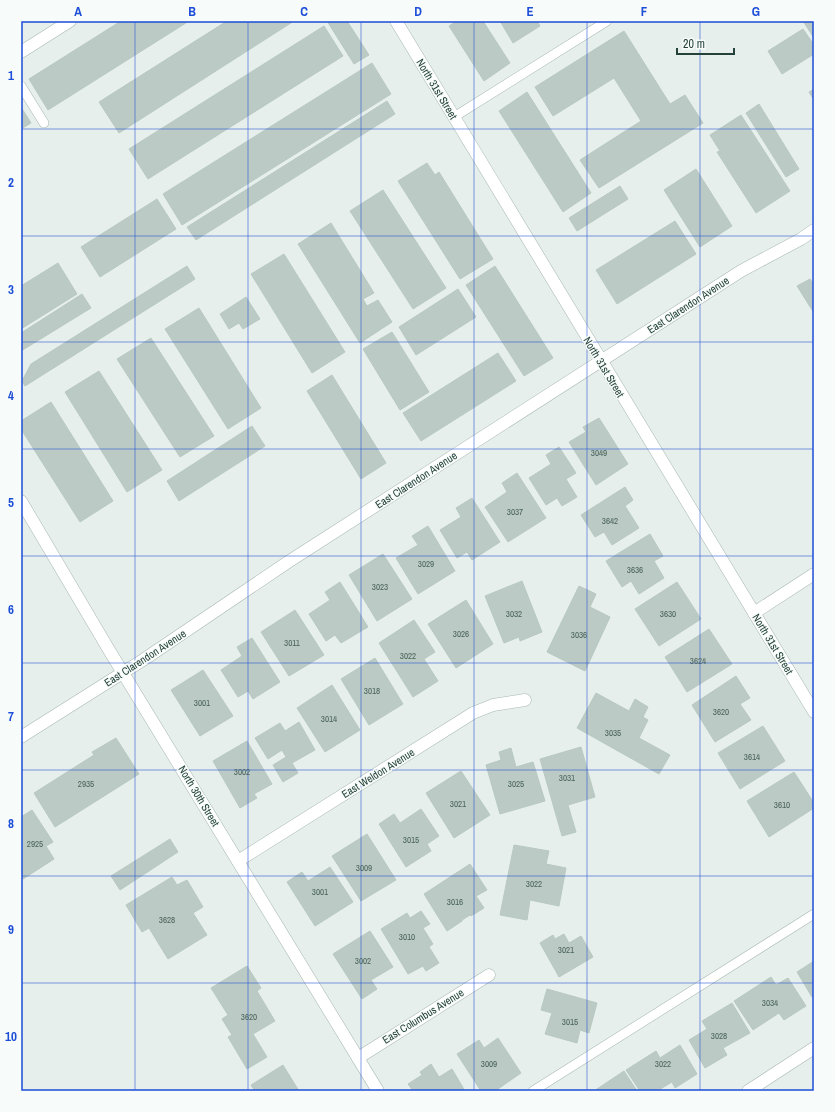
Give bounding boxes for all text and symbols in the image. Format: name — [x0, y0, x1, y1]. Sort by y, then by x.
text: A — [74, 3, 82, 20]
text: B — [188, 3, 196, 20]
text: C — [300, 3, 308, 20]
text: D — [414, 3, 422, 20]
text: E — [526, 3, 534, 20]
text: F — [641, 3, 648, 20]
text: G — [752, 3, 760, 20]
scale bar — [677, 30, 734, 56]
text: 20 m — [683, 36, 705, 52]
street label: North 31st Street — [413, 56, 461, 122]
text: 1 — [8, 67, 14, 84]
text: 2 — [8, 174, 14, 191]
street label: East Clarendon Avenue — [645, 273, 731, 337]
text: 3 — [8, 281, 14, 298]
street label: North 31st Street — [580, 334, 628, 400]
text: 4 — [8, 387, 14, 404]
house number: 3049 — [591, 447, 607, 459]
street label: East Clarendon Avenue — [373, 448, 459, 512]
text: 5 — [8, 494, 14, 511]
house number: 3037 — [507, 506, 523, 518]
house number: 3642 — [602, 515, 618, 527]
house number: 3029 — [418, 558, 434, 570]
house number: 3636 — [627, 564, 643, 576]
house number: 3023 — [372, 581, 388, 593]
text: 6 — [8, 601, 14, 618]
house number: 3032 — [506, 608, 522, 620]
house number: 3630 — [660, 608, 676, 620]
street label: North 31st Street — [749, 611, 797, 677]
street label: East Clarendon Avenue — [102, 626, 188, 690]
house number: 3026 — [453, 628, 469, 640]
house number: 3036 — [571, 629, 587, 641]
house number: 3011 — [284, 637, 300, 649]
house number: 3022 — [400, 650, 416, 662]
house number: 3624 — [690, 655, 706, 667]
house number: 3018 — [364, 685, 380, 697]
house number: 3001 — [194, 697, 210, 709]
house number: 3620 — [713, 706, 729, 718]
text: 7 — [8, 708, 14, 725]
house number: 3014 — [321, 713, 337, 725]
house number: 3035 — [605, 727, 621, 739]
street label: East Weldon Avenue — [339, 745, 417, 801]
house number: 3614 — [744, 751, 760, 763]
street label: North 30th Street — [175, 763, 223, 829]
house number: 3002 — [234, 766, 250, 778]
house number: 3031 — [559, 772, 575, 784]
house number: 2935 — [78, 778, 94, 790]
house number: 3025 — [508, 778, 524, 790]
house number: 3021 — [450, 798, 466, 810]
house number: 3610 — [774, 799, 790, 811]
text: 8 — [8, 815, 14, 832]
house number: 3015 — [403, 834, 419, 846]
house number: 2925 — [27, 838, 43, 850]
house number: 3009 — [356, 862, 372, 874]
house number: 3022 — [526, 878, 542, 890]
house number: 3001 — [312, 886, 328, 898]
house number: 3016 — [447, 896, 463, 908]
house number: 3628 — [159, 914, 175, 926]
text: 9 — [8, 921, 14, 938]
house number: 3010 — [399, 931, 415, 943]
house number: 3021 — [558, 944, 574, 956]
house number: 3002 — [355, 955, 371, 967]
street label: East Columbus Avenue — [380, 985, 466, 1047]
house number: 3034 — [762, 997, 778, 1009]
house number: 3620 — [241, 1011, 257, 1023]
house number: 3015 — [562, 1016, 578, 1028]
text: 10 — [5, 1028, 17, 1045]
house number: 3028 — [711, 1030, 727, 1042]
house number: 3009 — [481, 1058, 497, 1070]
house number: 3022 — [655, 1058, 671, 1070]

